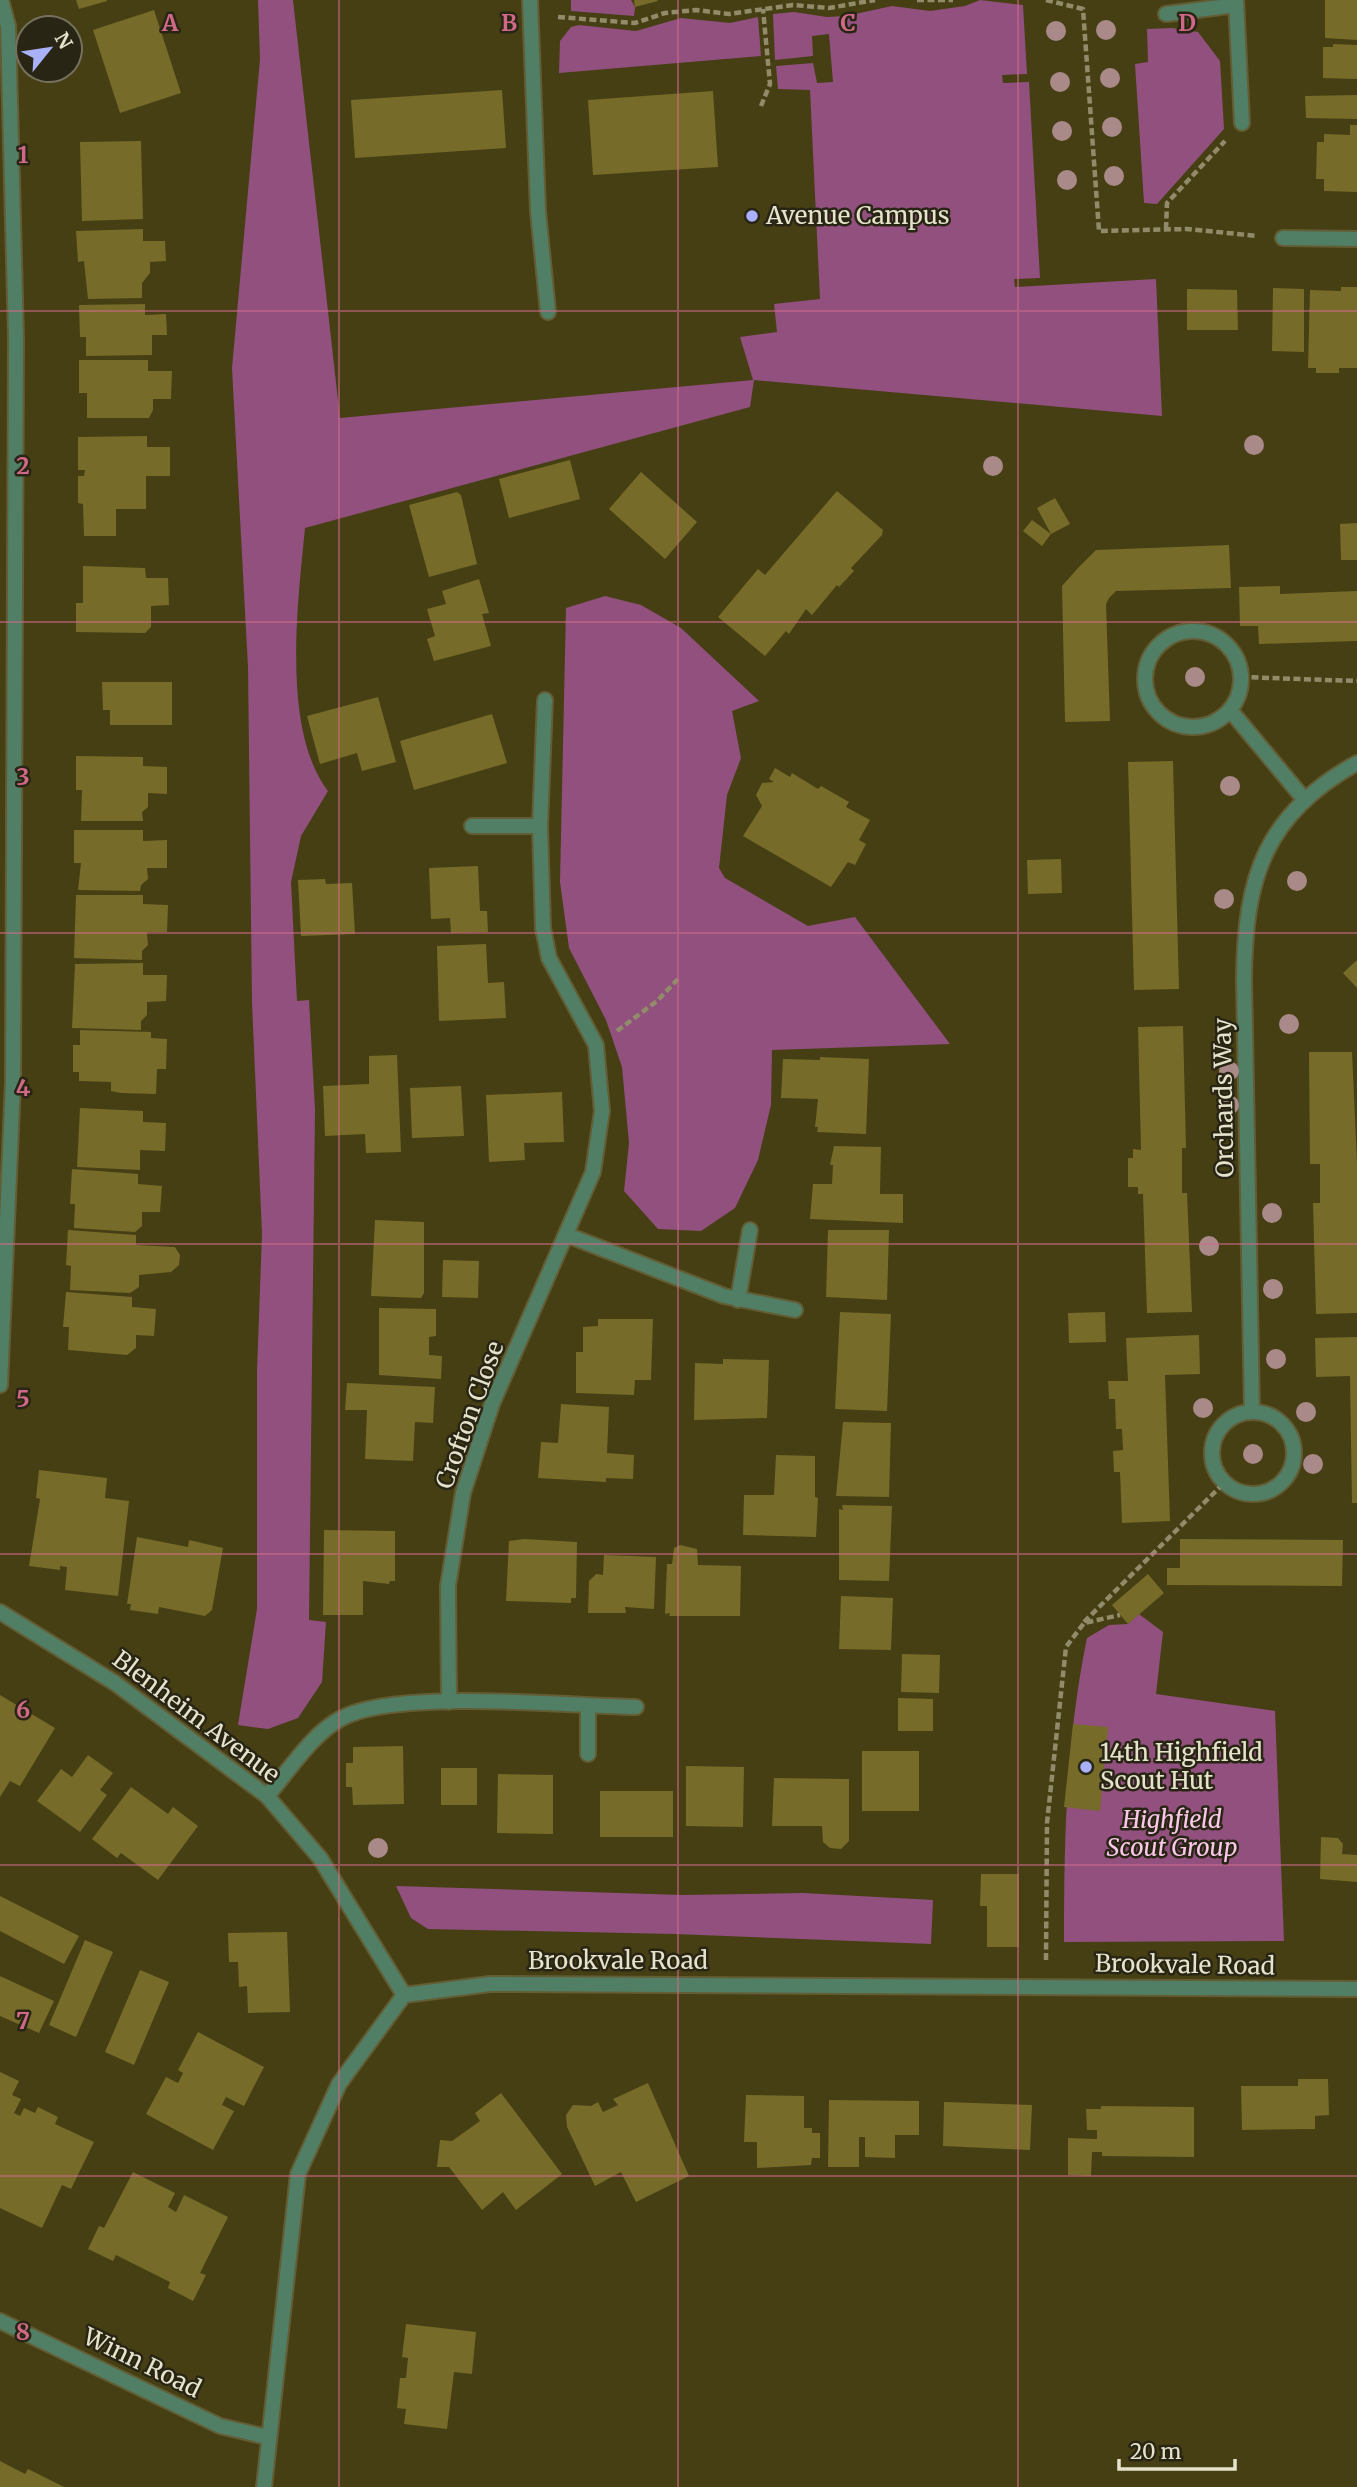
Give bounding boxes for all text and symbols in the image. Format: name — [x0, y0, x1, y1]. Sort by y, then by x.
text: A — [161, 8, 179, 37]
text: B — [501, 8, 517, 37]
text: C — [840, 8, 856, 37]
text: D — [1178, 8, 1196, 37]
north arrow — [14, 14, 84, 84]
text: N — [50, 28, 78, 53]
text: 1 — [18, 140, 29, 169]
place label: Avenue Campus — [765, 200, 950, 231]
marker: Avenue Campus — [744, 208, 760, 224]
text: 2 — [16, 451, 30, 480]
text: 3 — [16, 762, 30, 791]
street label: Orchards Way — [1207, 1018, 1240, 1178]
text: 4 — [16, 1073, 31, 1102]
street label: Crofton Close — [429, 1337, 511, 1493]
text: 5 — [16, 1384, 30, 1413]
street label: Blenheim Avenue — [107, 1644, 286, 1790]
text: 6 — [16, 1695, 30, 1724]
place label: 14th Highfield Scout Hut — [1100, 1737, 1263, 1796]
marker: 14th Highfield Scout Hut — [1078, 1759, 1094, 1775]
park label: Highfield Scout Group — [1107, 1804, 1237, 1863]
street label: Brookvale Road — [528, 1945, 708, 1976]
street label: Brookvale Road — [1095, 1947, 1275, 1982]
text: 7 — [16, 2006, 30, 2035]
text: 8 — [16, 2317, 30, 2346]
street label: Winn Road — [77, 2320, 206, 2404]
scale bar — [1119, 2428, 1234, 2472]
text: 20 m — [1130, 2438, 1182, 2465]

